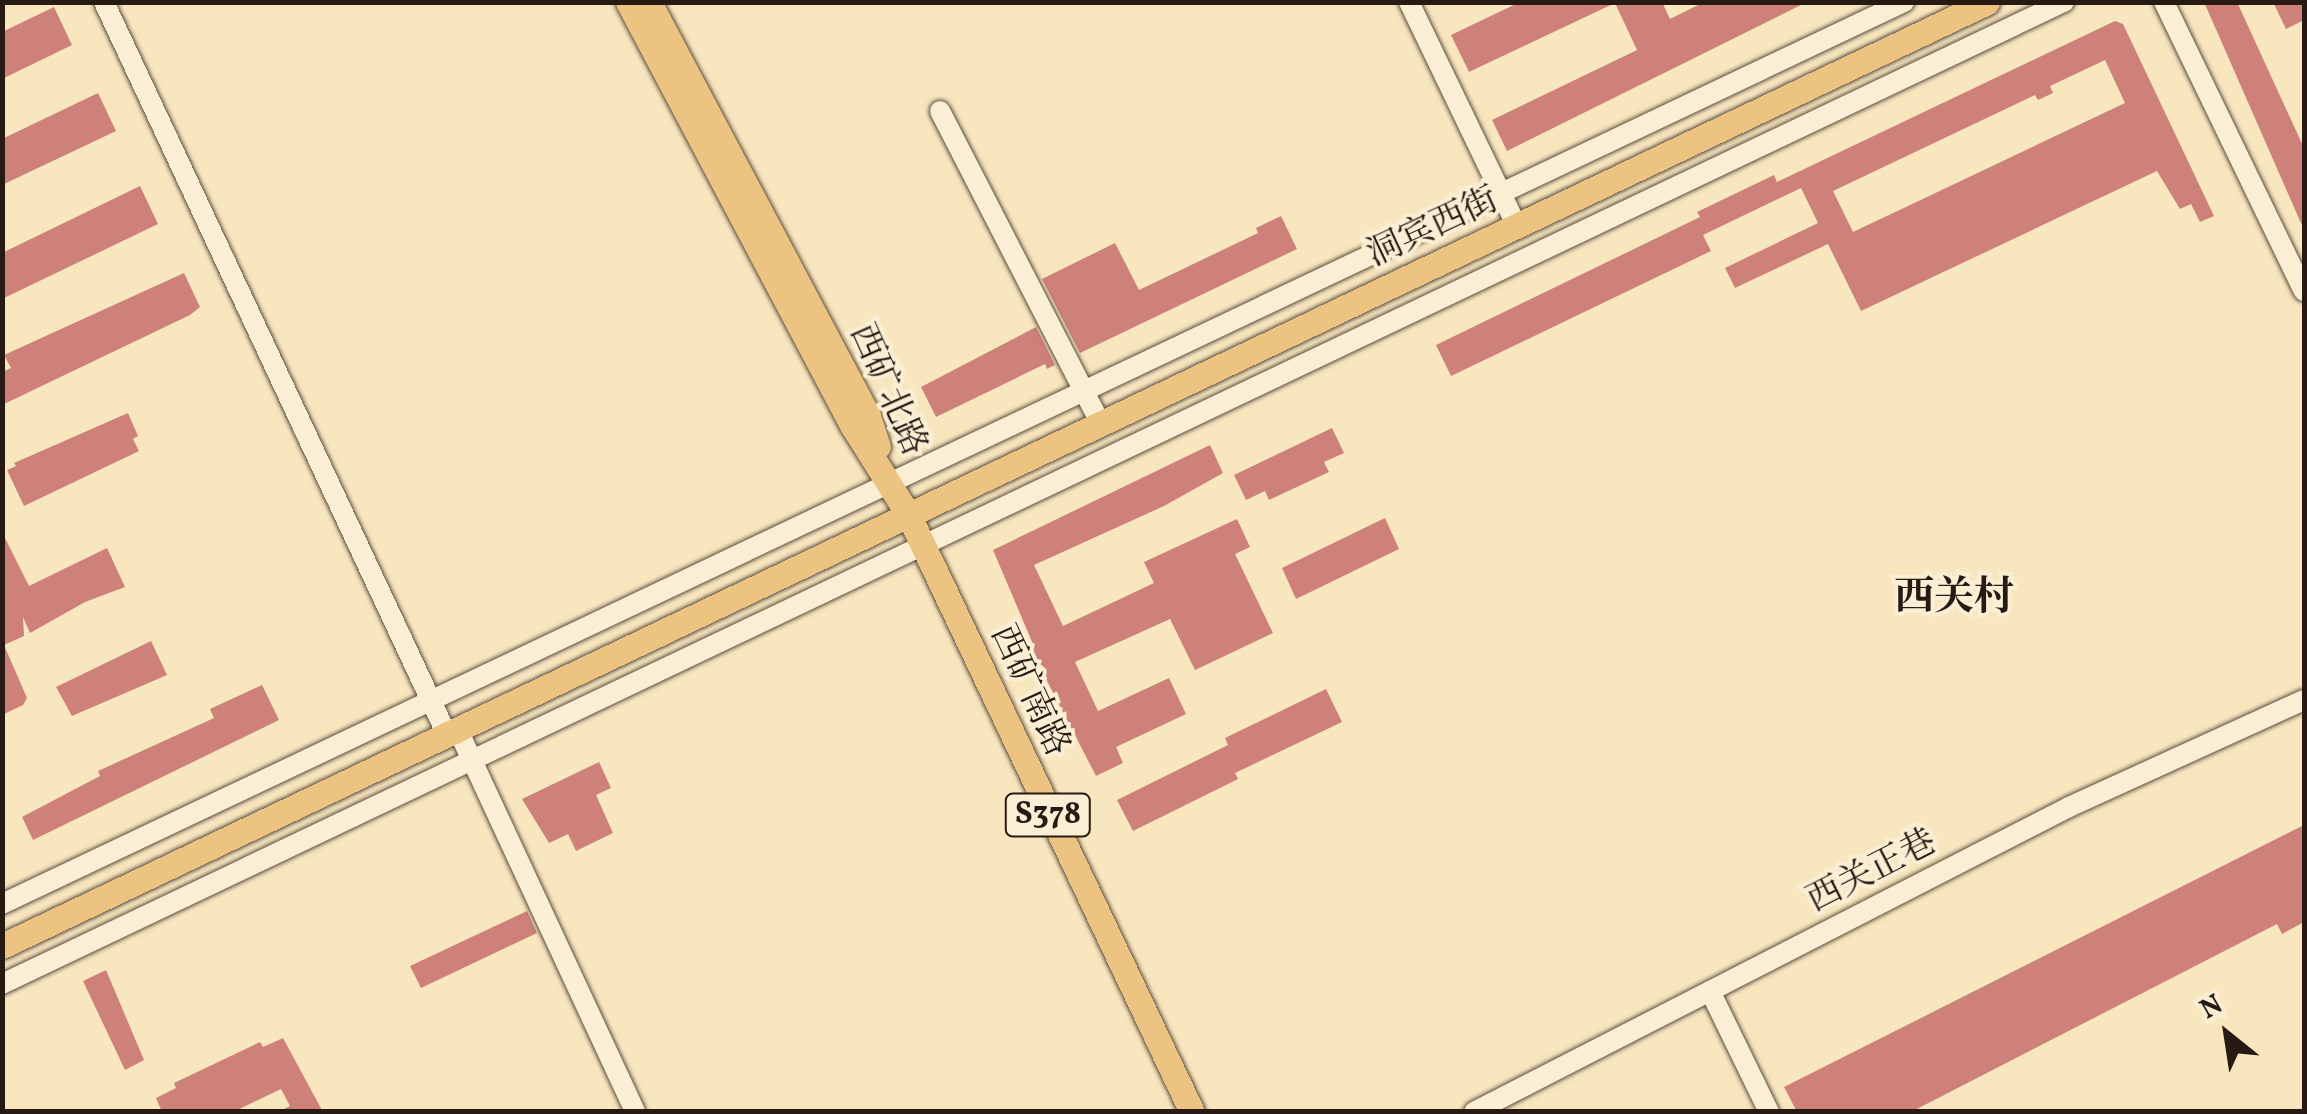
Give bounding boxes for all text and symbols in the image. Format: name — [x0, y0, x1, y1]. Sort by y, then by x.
street label: 洞宾西街 — [1361, 179, 1505, 277]
street label: 西矿北路 — [839, 318, 935, 462]
district label: 西关村 — [1894, 575, 2014, 623]
street label: 西矿南路 — [980, 619, 1078, 763]
road number: S378 — [1003, 788, 1093, 842]
street label: 西关正巷 — [1800, 822, 1944, 922]
north arrow — [2177, 984, 2277, 1084]
text: N — [2193, 986, 2230, 1030]

